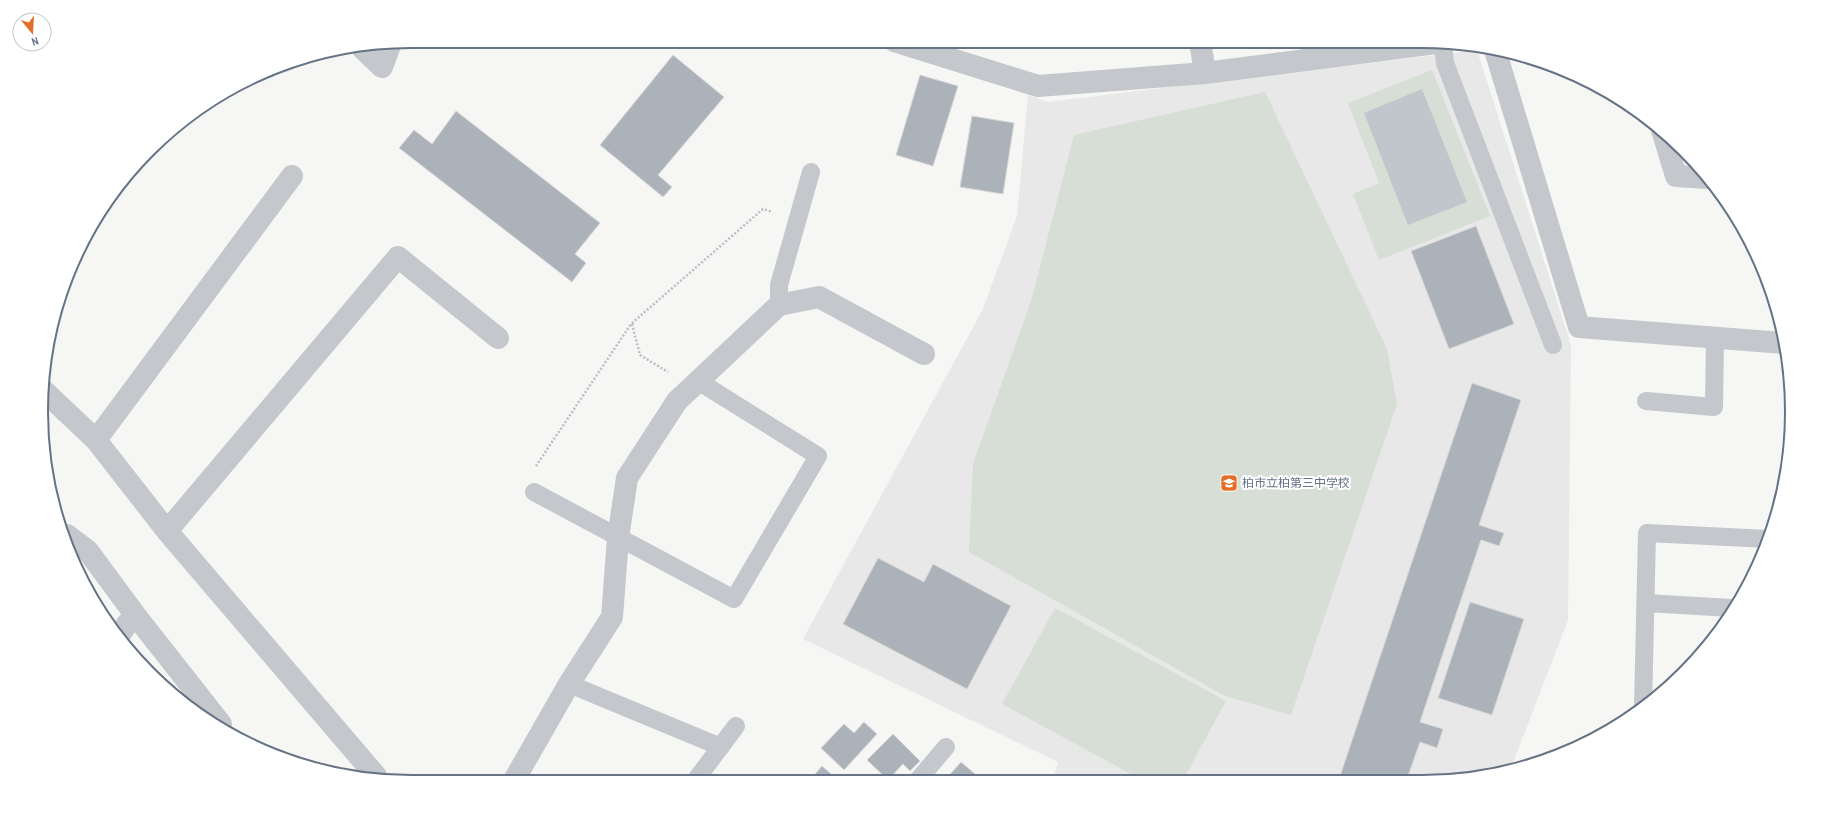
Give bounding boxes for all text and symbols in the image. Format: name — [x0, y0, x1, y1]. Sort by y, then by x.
north arrow — [12, 12, 52, 52]
text: N — [30, 34, 40, 49]
school or university icon: 柏市立柏第三中学校 — [1219, 473, 1239, 493]
place label: 柏市立柏第三中学校 — [1242, 475, 1350, 491]

